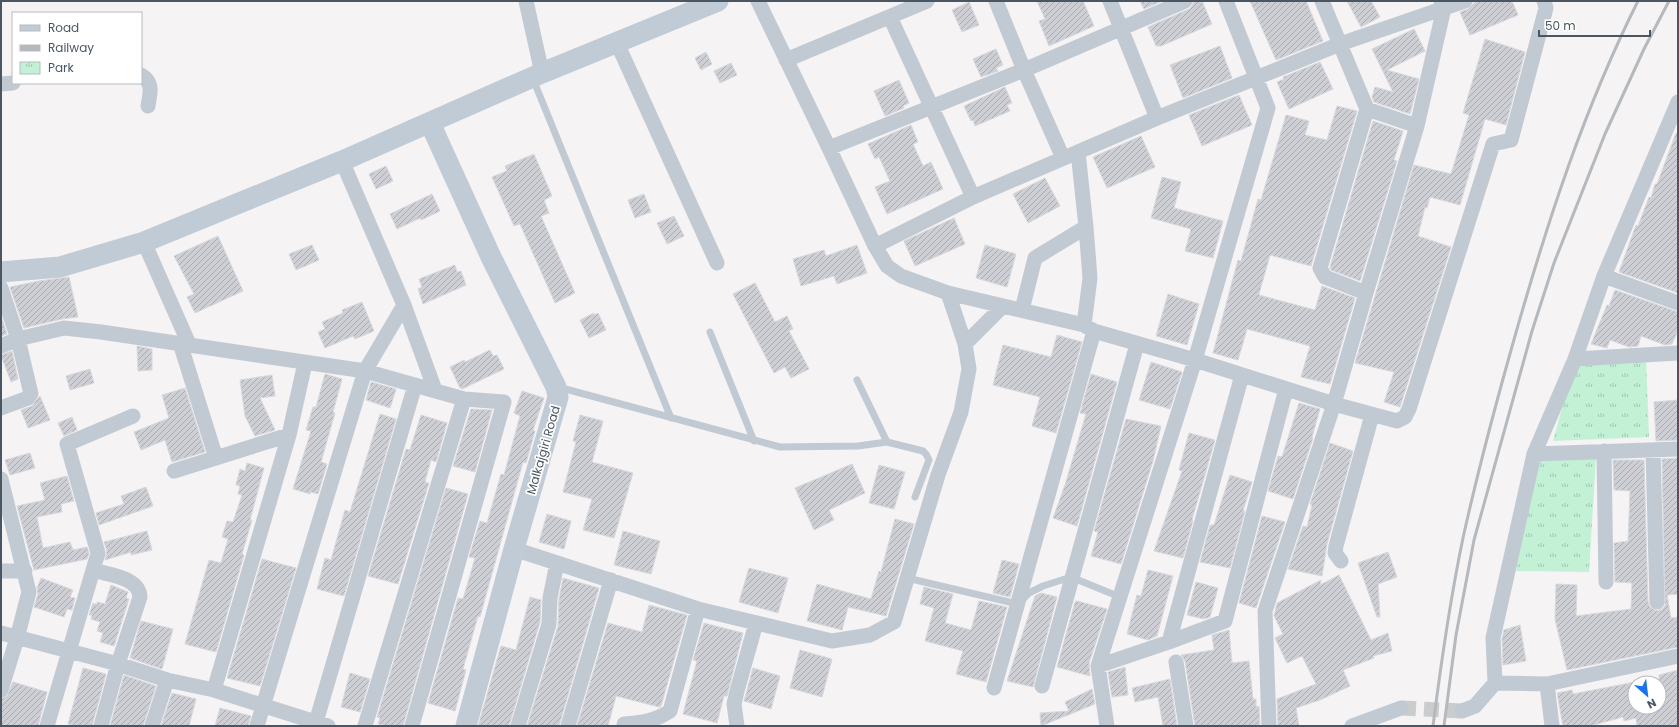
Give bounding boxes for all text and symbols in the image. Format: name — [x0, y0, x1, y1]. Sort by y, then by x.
legend — [12, 12, 142, 84]
scale bar — [1539, 12, 1650, 38]
text: 50 m — [1545, 17, 1576, 34]
text: Road — [48, 19, 79, 36]
text: Railway — [48, 39, 94, 56]
text: Park — [48, 59, 75, 76]
street label: Malkajgiri Road — [522, 404, 564, 496]
north arrow — [1627, 675, 1667, 715]
text: N — [1644, 695, 1659, 713]

